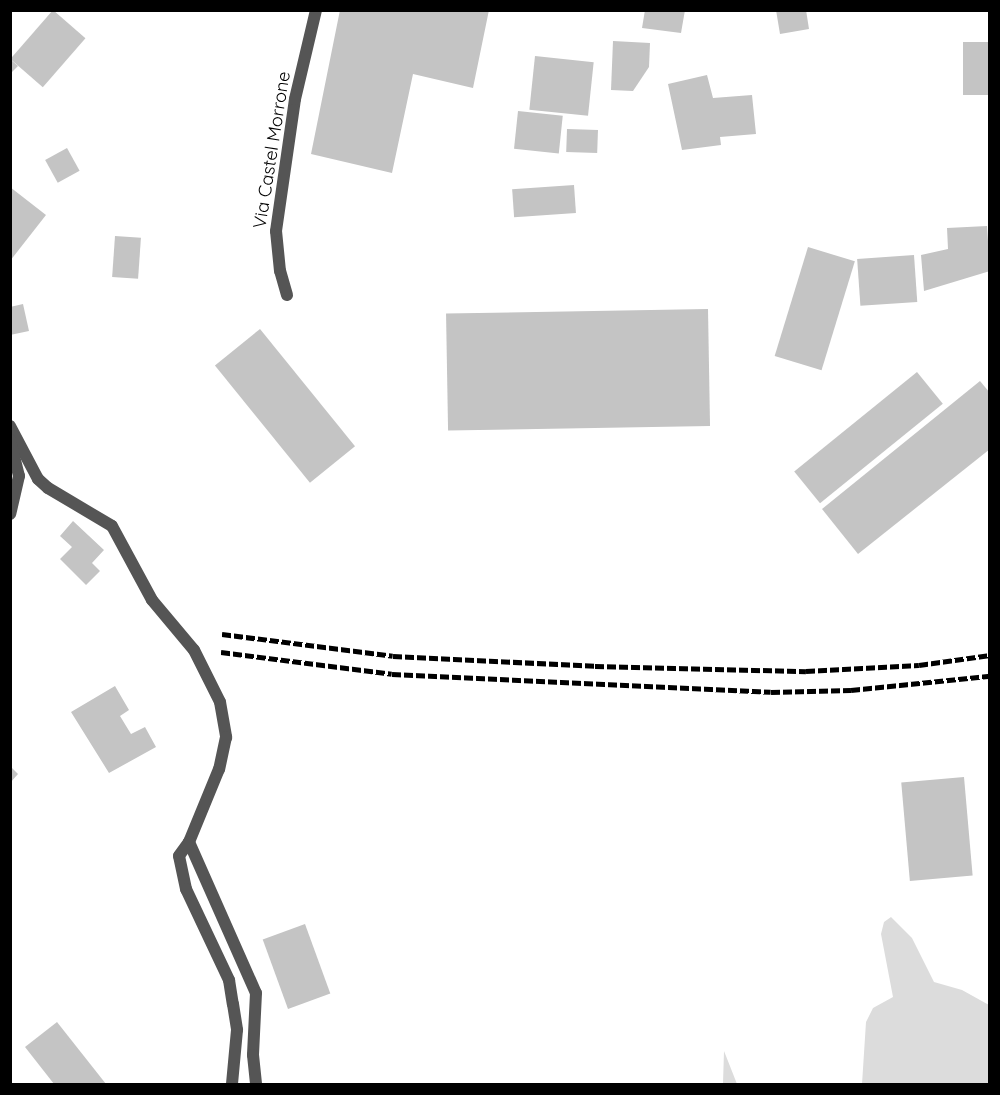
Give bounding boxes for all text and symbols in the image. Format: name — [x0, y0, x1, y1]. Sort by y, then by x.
street label: Via Castel Morrone — [249, 70, 295, 230]

